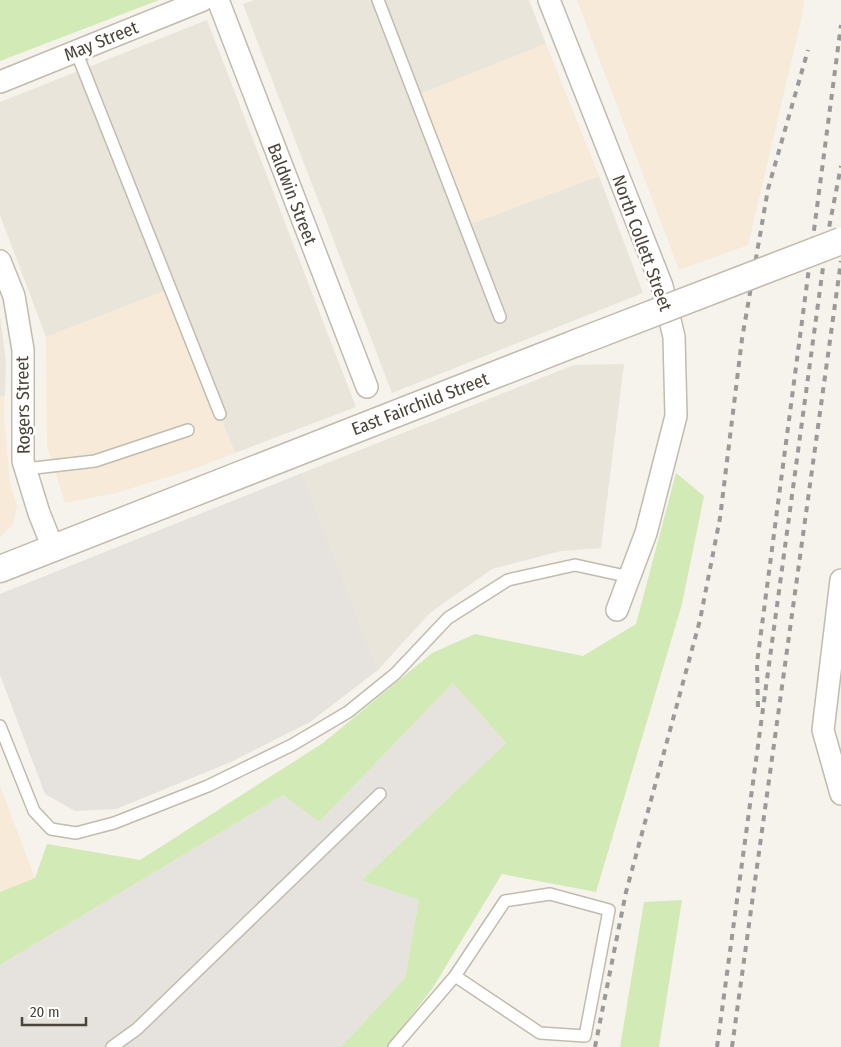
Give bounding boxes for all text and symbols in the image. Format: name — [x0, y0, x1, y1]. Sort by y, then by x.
street label: May Street — [61, 16, 141, 66]
street label: Baldwin Street — [263, 140, 321, 248]
street label: North Collett Street — [607, 172, 677, 314]
street label: Rogers Street — [11, 356, 35, 454]
street label: East Fairchild Street — [348, 368, 492, 440]
scale bar — [22, 994, 86, 1026]
text: 20 m — [30, 1003, 60, 1021]

